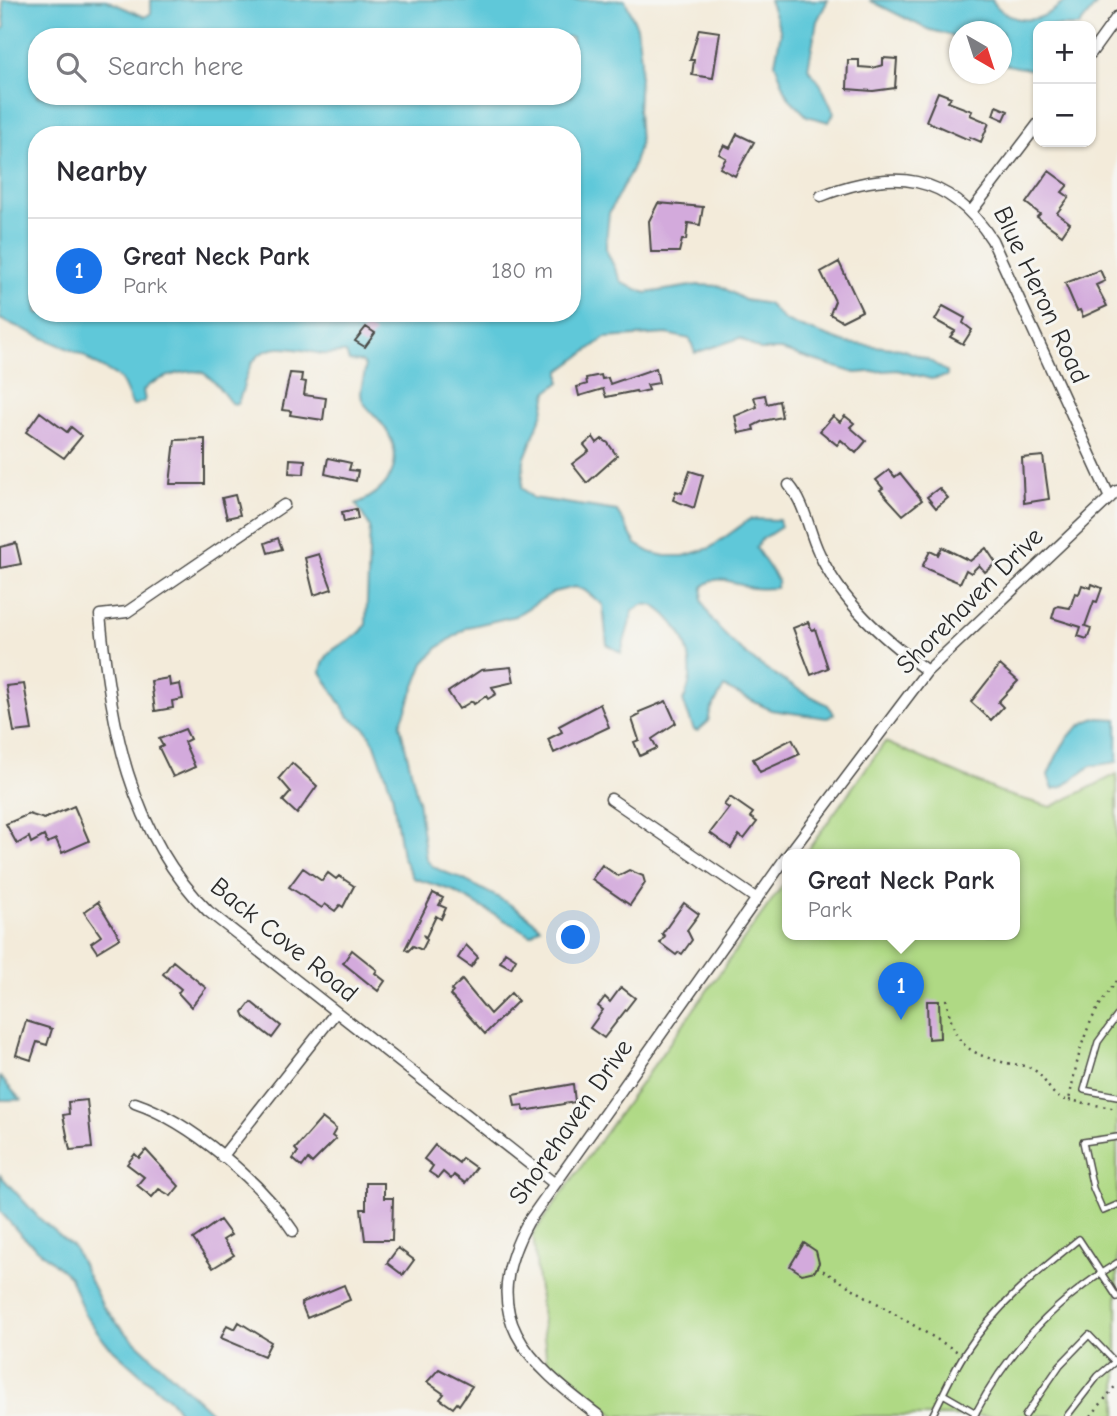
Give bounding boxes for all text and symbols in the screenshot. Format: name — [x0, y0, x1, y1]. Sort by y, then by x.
north arrow — [949, 21, 1012, 84]
map controls — [1033, 21, 1096, 147]
button: + — [1033, 21, 1096, 84]
search box — [28, 28, 581, 105]
icon: search — [52, 48, 90, 86]
text: Search here — [108, 52, 243, 82]
button: − — [1033, 84, 1096, 147]
text: Nearby — [56, 154, 147, 189]
street label: Blue Heron Road — [987, 202, 1095, 388]
text: Great Neck Park — [123, 242, 309, 272]
text: 1 — [74, 257, 84, 284]
text: 180 m — [491, 257, 553, 284]
text: Park — [123, 272, 167, 299]
street label: Shorehaven Drive — [891, 522, 1049, 680]
popup — [782, 849, 1020, 940]
text: Great Neck Park — [808, 866, 994, 896]
street label: Back Cove Road — [204, 871, 364, 1009]
text: Park — [808, 896, 852, 923]
your location — [556, 920, 590, 954]
pin: 1 — [878, 962, 924, 1020]
street label: Shorehaven Drive — [503, 1034, 639, 1210]

